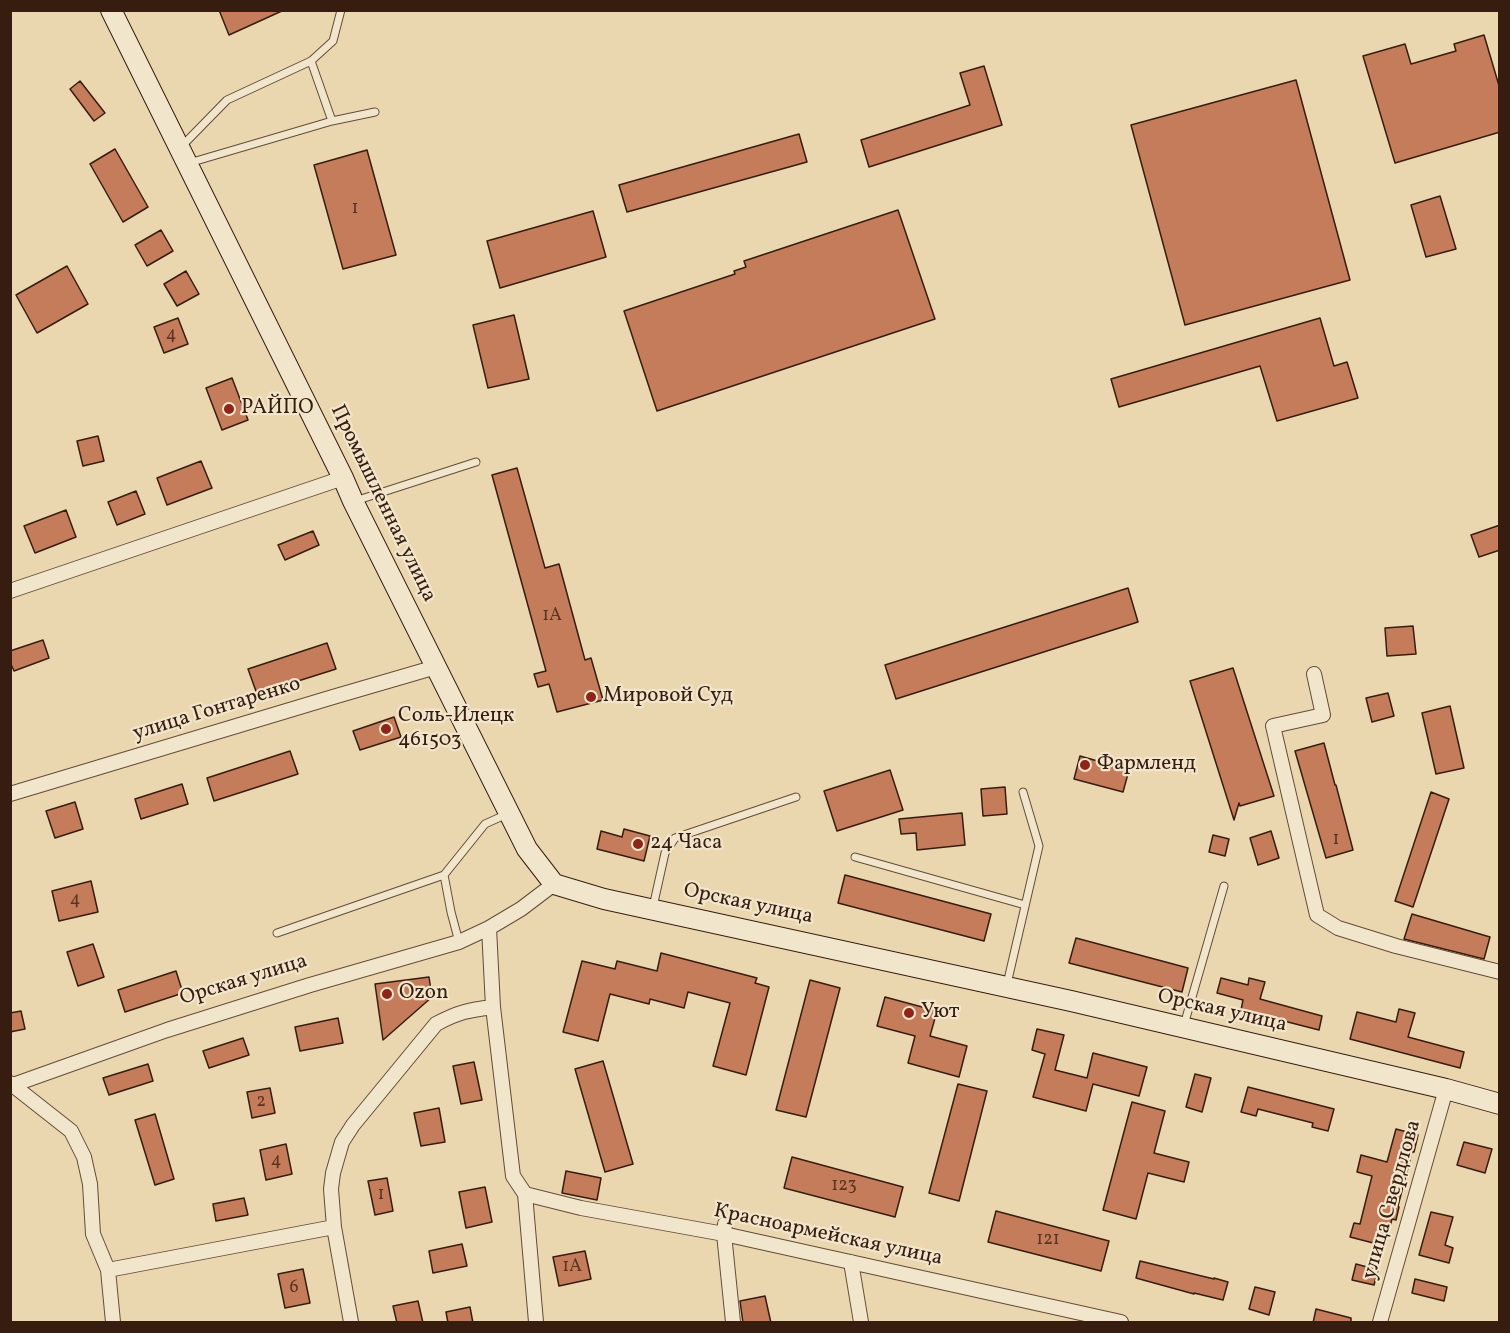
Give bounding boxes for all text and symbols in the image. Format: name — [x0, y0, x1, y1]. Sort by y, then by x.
house number: 1 — [352, 199, 358, 221]
house number: 4 — [166, 325, 176, 347]
place label: РАЙПО — [241, 396, 314, 422]
street label: Промышленная улица — [323, 401, 441, 607]
marker: РАЙПО — [222, 402, 236, 416]
house number: 1А — [542, 606, 562, 628]
street label: улица Гонтаренко — [130, 673, 304, 747]
place label: Мировой Суд — [603, 684, 733, 710]
marker: Мировой Суд — [584, 690, 598, 704]
place label: Соль-Илецк 461503 — [398, 704, 514, 754]
marker: Соль-Илецк 461503 — [379, 722, 393, 736]
place label: Фармленд — [1097, 752, 1196, 778]
marker: Фармленд — [1078, 758, 1092, 772]
house number: 1 — [1333, 830, 1339, 852]
place label: 24 Часа — [650, 831, 722, 857]
marker: 24 Часа — [631, 837, 645, 851]
street label: Орская улица — [681, 879, 815, 931]
house number: 4 — [70, 890, 80, 912]
street label: Орская улица — [177, 950, 311, 1012]
place label: Ozon — [399, 981, 449, 1007]
street label: Орская улица — [1155, 985, 1289, 1039]
marker: Ozon — [380, 987, 394, 1001]
place label: Уют — [921, 1000, 959, 1026]
marker: Уют — [902, 1006, 916, 1020]
house number: 2 — [256, 1092, 266, 1114]
street label: улица Свердлова — [1358, 1117, 1428, 1283]
house number: 4 — [271, 1151, 281, 1173]
house number: 123 — [831, 1176, 857, 1198]
house number: 1 — [378, 1185, 384, 1207]
street label: Красноармейская улица — [711, 1199, 945, 1273]
house number: 121 — [1036, 1230, 1060, 1252]
house number: 1А — [562, 1257, 582, 1279]
house number: 6 — [289, 1278, 299, 1300]

